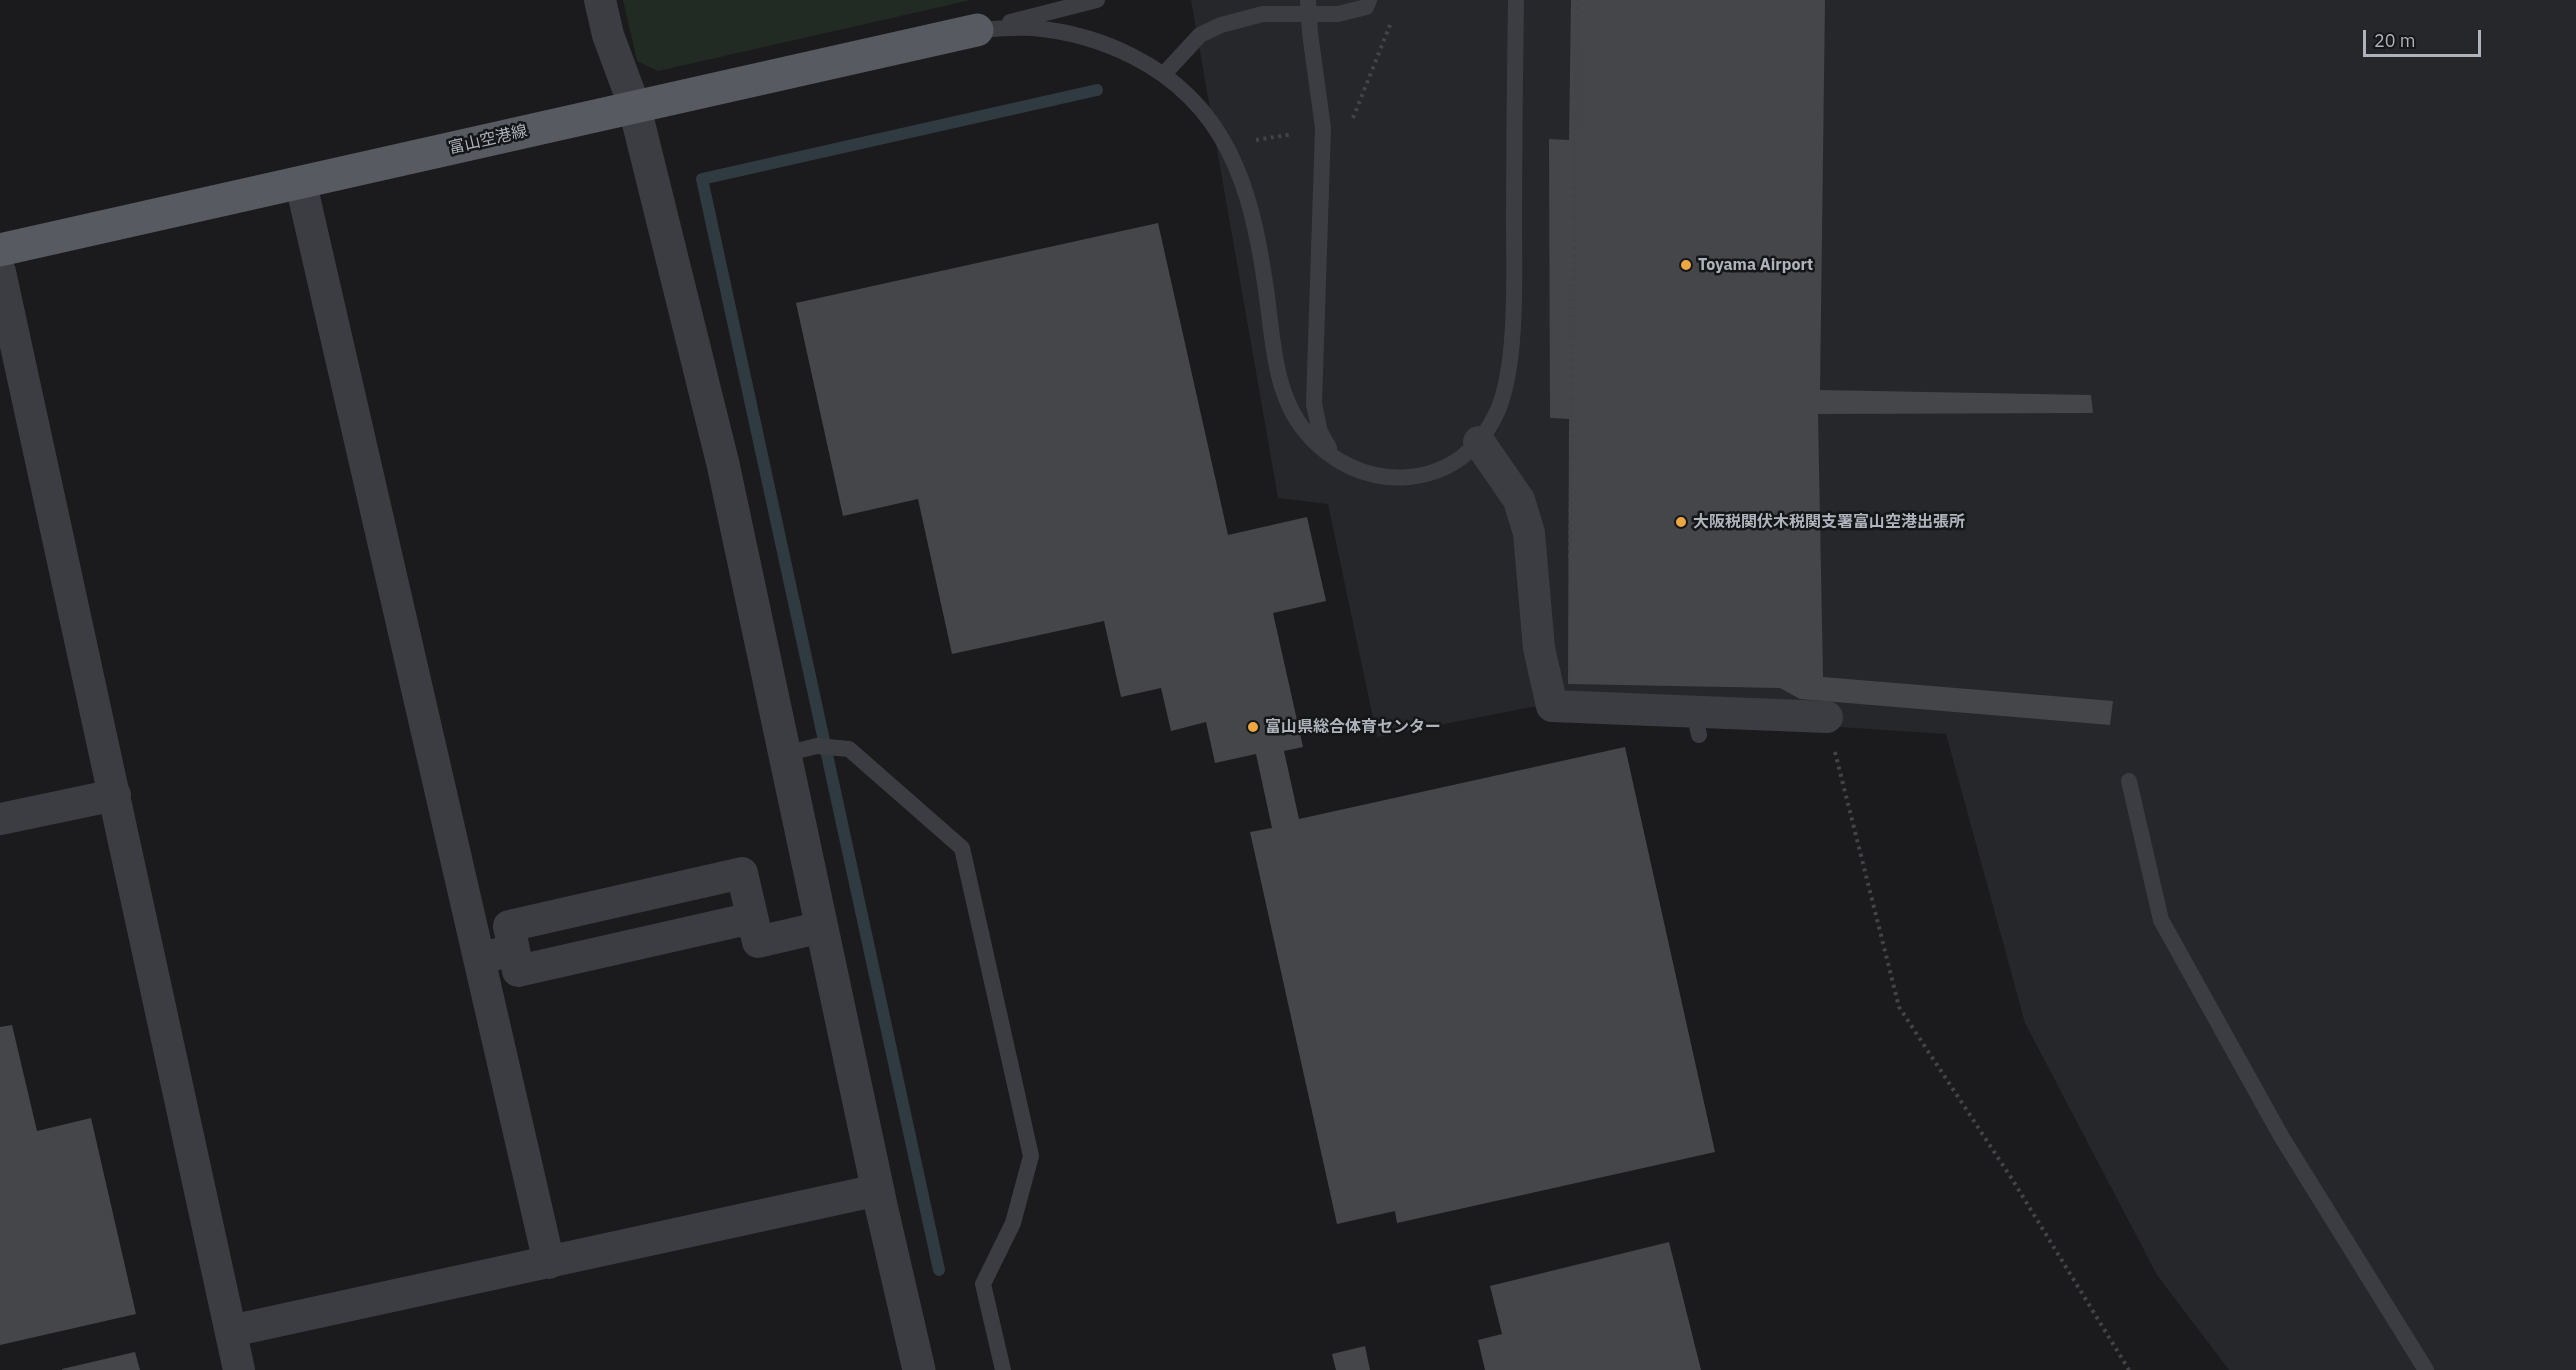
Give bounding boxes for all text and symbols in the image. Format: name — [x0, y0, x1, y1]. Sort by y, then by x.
scale bar — [2366, 18, 2484, 56]
text: 20 m — [2374, 29, 2416, 52]
street label: 富山空港線 — [447, 122, 529, 158]
place label: Toyama Airport — [1698, 255, 1813, 275]
marker: Toyama Airport — [1679, 258, 1693, 272]
place label: 大阪税関伏木税関支署富山空港出張所 — [1693, 512, 1965, 532]
marker: 大阪税関伏木税関支署富山空港出張所 — [1674, 515, 1688, 529]
place label: 富山県総合体育センター — [1265, 717, 1441, 737]
marker: 富山県総合体育センター — [1246, 720, 1260, 734]

